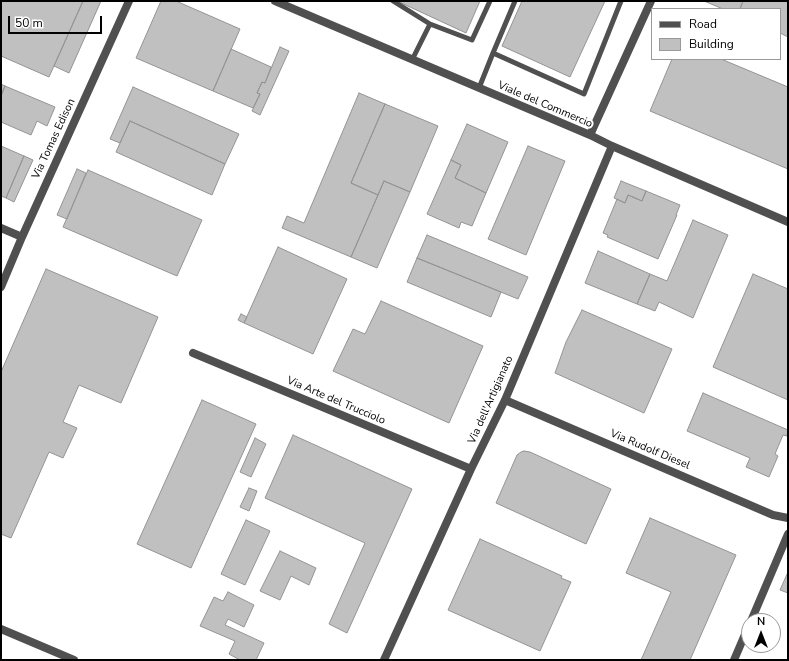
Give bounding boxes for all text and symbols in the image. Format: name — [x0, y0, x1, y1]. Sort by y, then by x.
scale bar — [10, 8, 104, 34]
legend — [651, 8, 781, 60]
text: 50 m — [15, 15, 43, 31]
text: Road — [689, 16, 717, 32]
text: Building — [689, 36, 734, 52]
street label: Viale del Commercio — [496, 79, 594, 131]
street label: Via Tomas Edison — [30, 97, 78, 181]
street label: Via dell'Artigianato — [466, 354, 516, 446]
street label: Via Arte del Trucciolo — [285, 374, 387, 428]
street label: Via Rudolf Diesel — [608, 427, 692, 473]
north arrow — [741, 613, 781, 653]
text: N — [757, 614, 765, 629]

